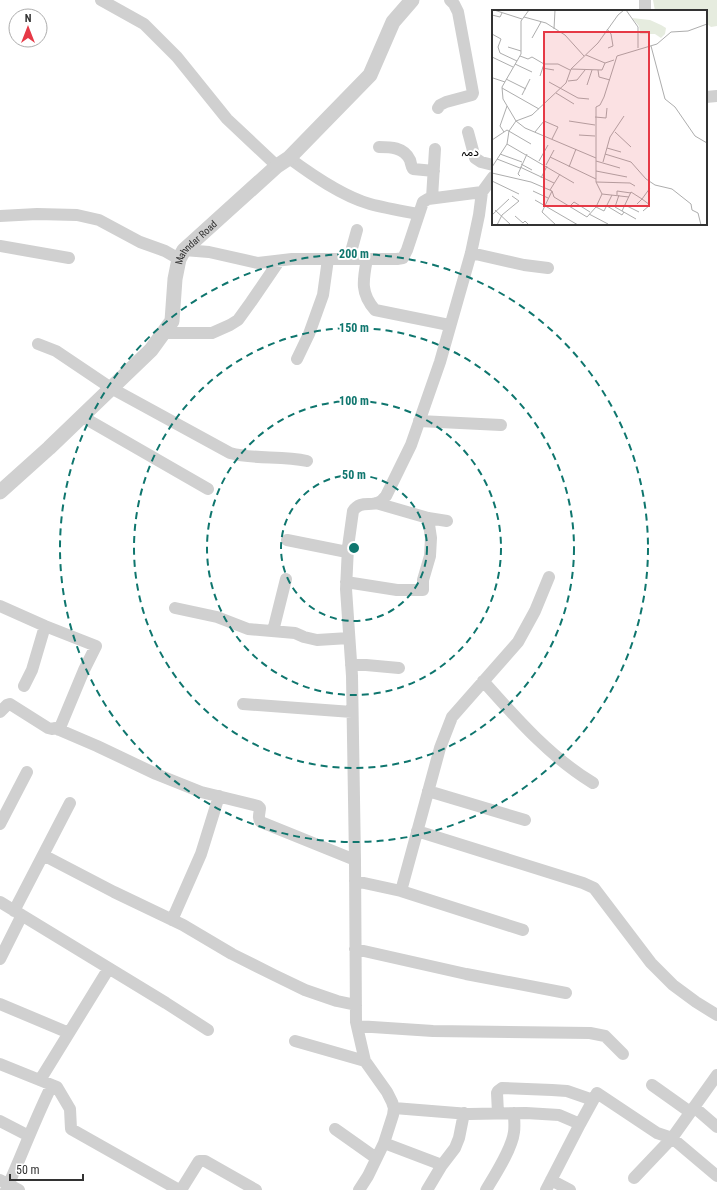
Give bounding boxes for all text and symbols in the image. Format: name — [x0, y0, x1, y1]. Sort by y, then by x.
north arrow — [8, 8, 48, 48]
inset map — [492, 10, 707, 225]
text: N — [25, 12, 32, 25]
district label: دمہ — [461, 145, 479, 159]
street label: Mahndar Road — [173, 218, 219, 265]
text: 200 m — [339, 247, 369, 261]
text: 150 m — [339, 321, 369, 335]
text: 100 m — [339, 394, 369, 408]
text: 50 m — [342, 468, 366, 482]
centre of rings — [347, 541, 361, 555]
scale bar — [10, 1156, 83, 1182]
text: 50 m — [16, 1163, 40, 1177]

